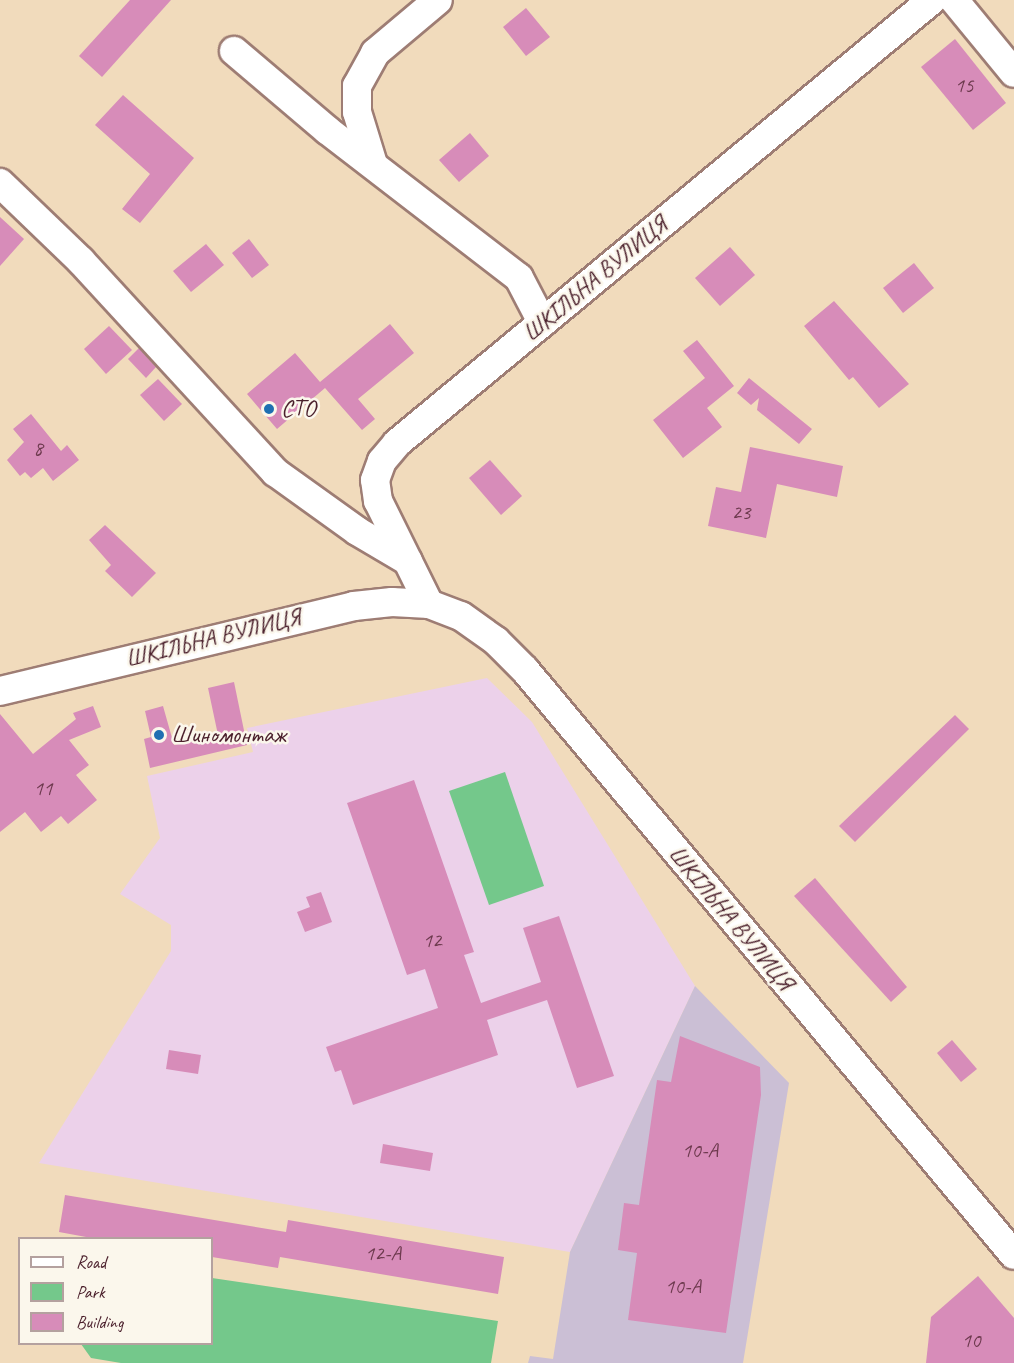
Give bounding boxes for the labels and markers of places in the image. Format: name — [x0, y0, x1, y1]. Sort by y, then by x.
place label: СТО — [281, 395, 315, 423]
marker: СТО — [262, 402, 276, 416]
place label: Шиномонтаж — [171, 721, 286, 749]
marker: Шиномонтаж — [152, 728, 166, 742]

